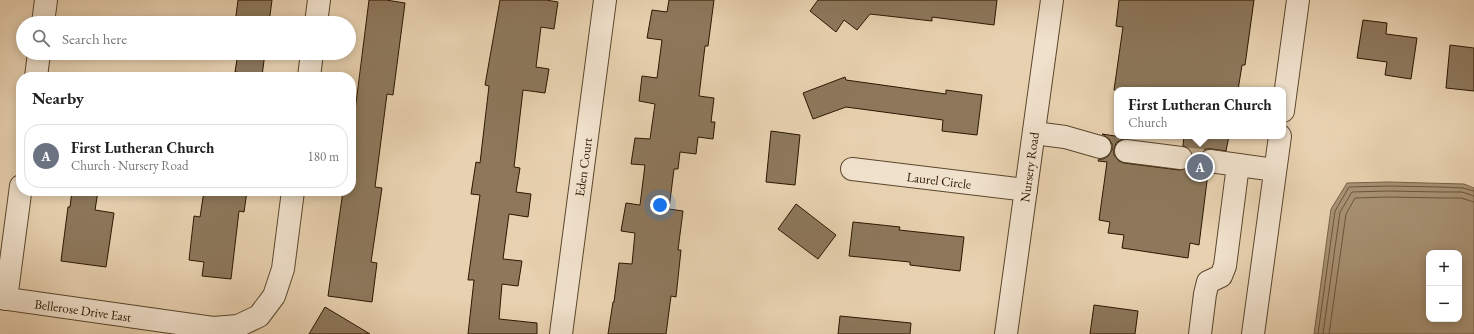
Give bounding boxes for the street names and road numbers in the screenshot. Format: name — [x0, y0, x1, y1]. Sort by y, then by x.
street label: Nursery Road — [1016, 131, 1043, 203]
street label: Eden Court — [571, 137, 596, 197]
street label: Laurel Circle — [906, 168, 972, 193]
street label: Bellerose Drive East — [33, 295, 132, 326]

